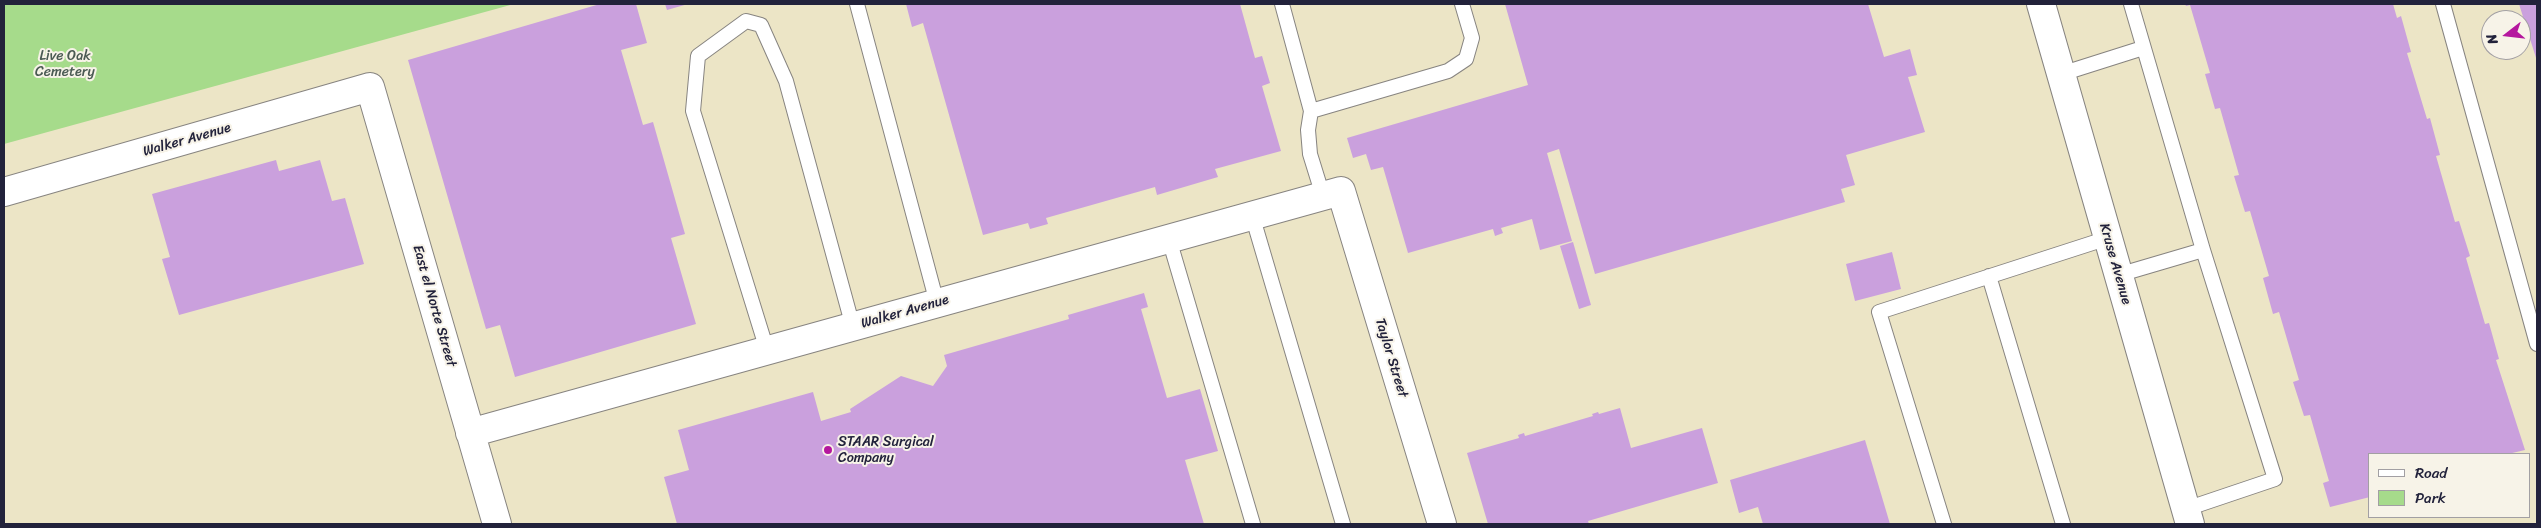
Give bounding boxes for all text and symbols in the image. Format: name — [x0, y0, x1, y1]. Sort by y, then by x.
north arrow — [2481, 10, 2531, 60]
text: N — [2479, 31, 2505, 47]
park label: Live Oak Cemetery — [35, 48, 95, 80]
street label: Walker Avenue — [141, 119, 233, 161]
street label: Kruse Avenue — [2095, 221, 2135, 307]
street label: East el Norte Street — [409, 243, 459, 369]
street label: Walker Avenue — [859, 291, 951, 333]
street label: Taylor Street — [1371, 316, 1411, 400]
place label: STAAR Surgical Company — [838, 434, 934, 467]
marker: STAAR Surgical Company — [822, 444, 834, 456]
legend — [2368, 453, 2531, 518]
text: Road — [2415, 460, 2447, 486]
text: Park — [2415, 485, 2446, 511]

